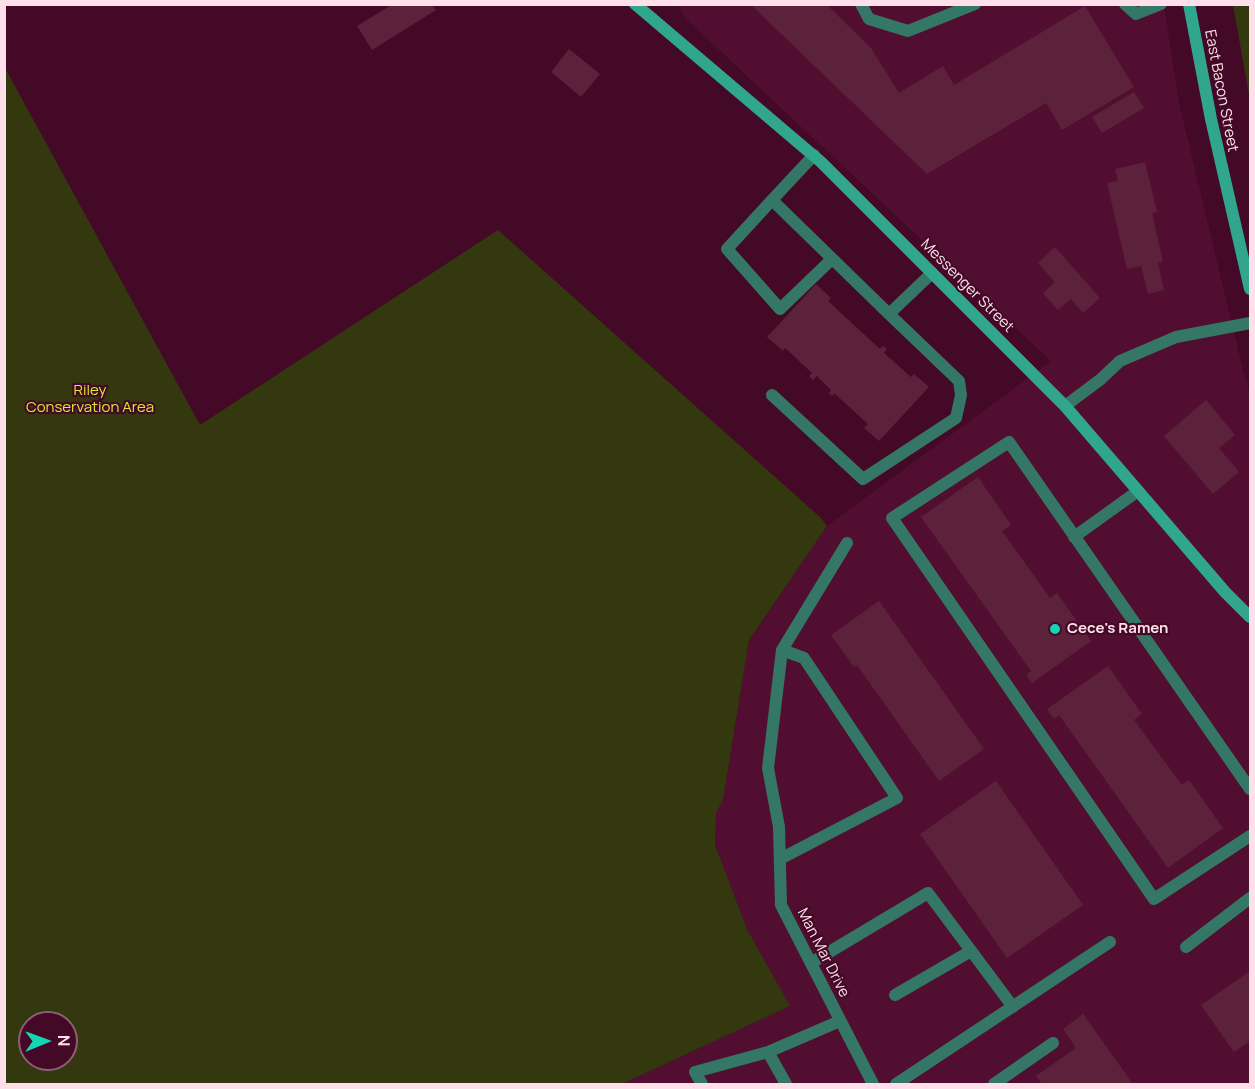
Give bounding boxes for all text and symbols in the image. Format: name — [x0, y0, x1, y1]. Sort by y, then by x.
street label: East Bacon Street — [1200, 28, 1242, 154]
street label: Messenger Street — [917, 236, 1017, 336]
park label: Riley Conservation Area — [26, 382, 154, 417]
place label: Cece's Ramen — [1067, 620, 1168, 638]
marker: Cece's Ramen — [1048, 622, 1062, 636]
street label: Man Mar Drive — [793, 906, 853, 1000]
north arrow — [18, 1011, 78, 1071]
text: N — [53, 1035, 75, 1047]

